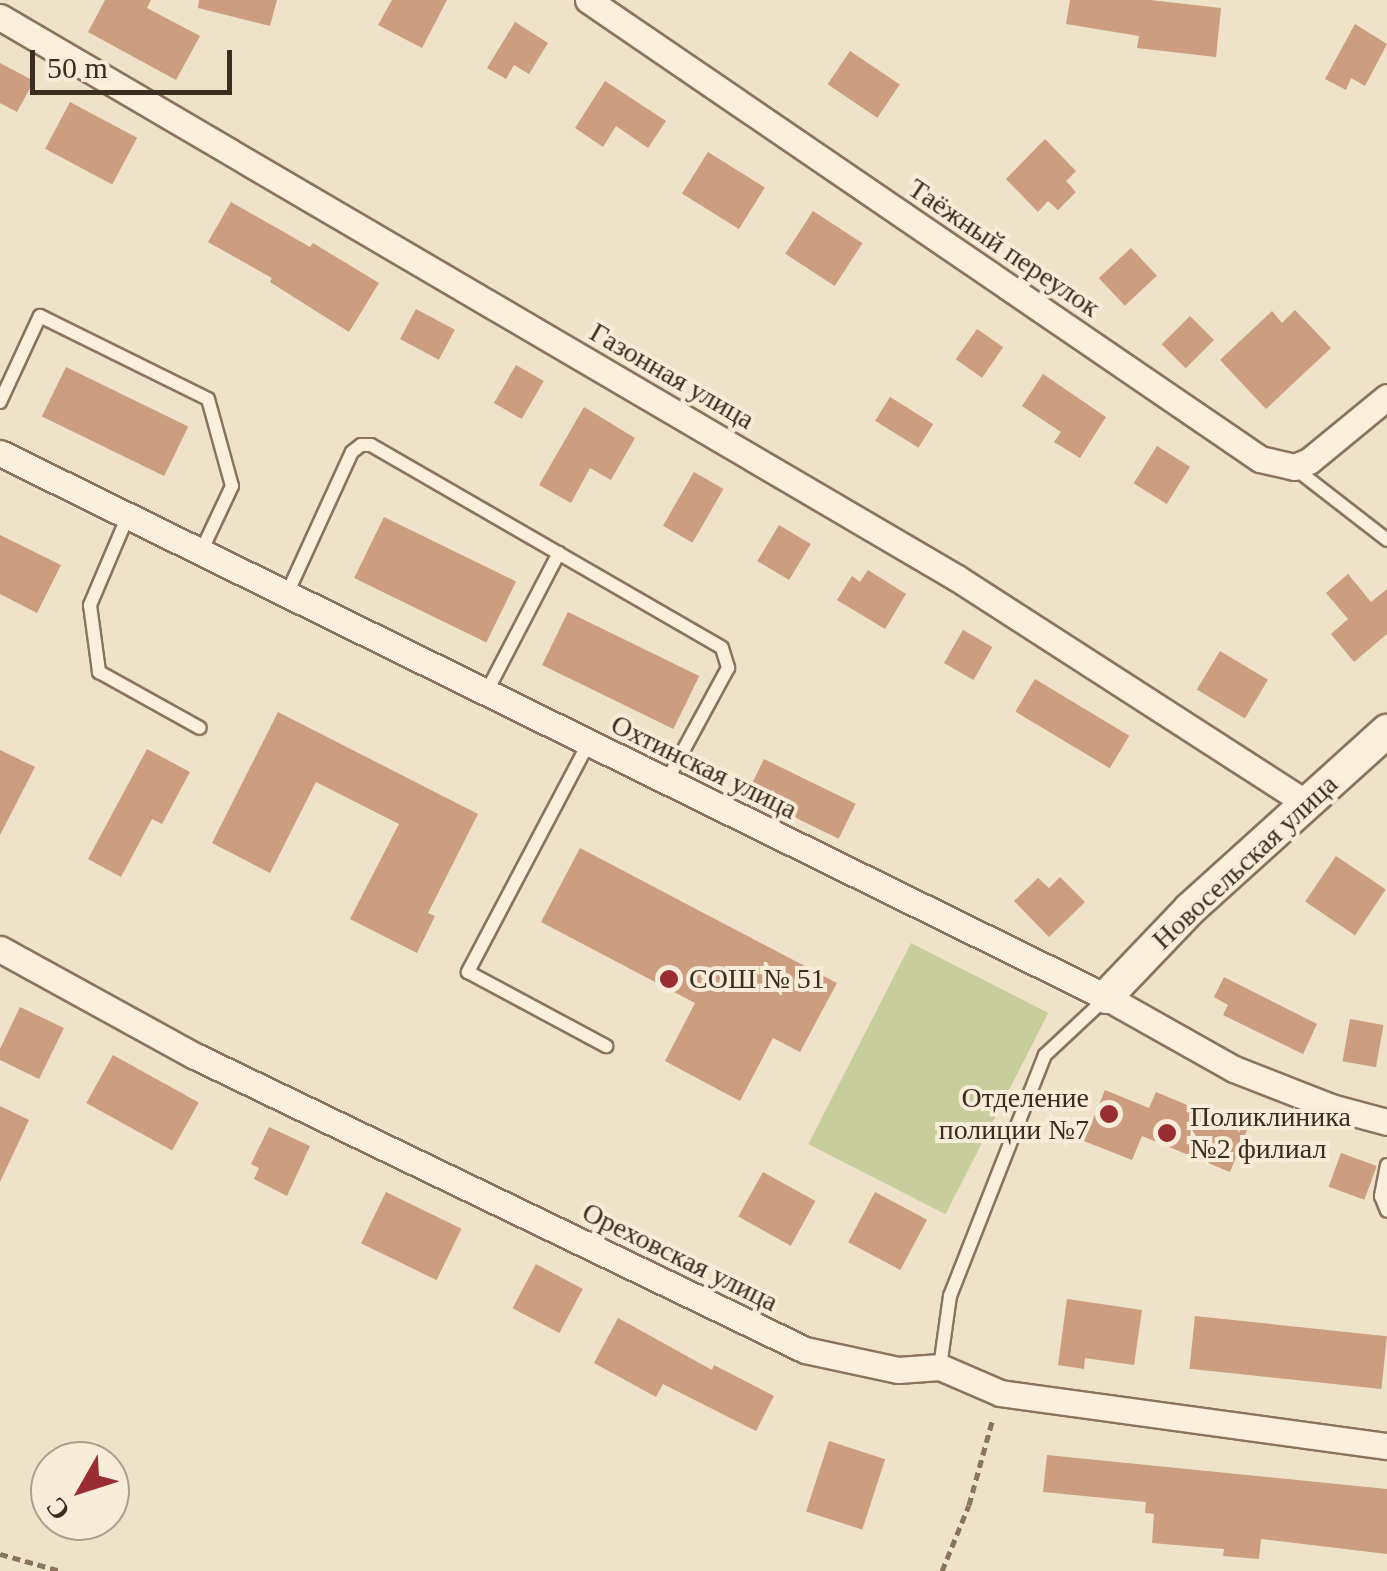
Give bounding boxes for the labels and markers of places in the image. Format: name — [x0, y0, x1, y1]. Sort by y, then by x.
place label: СОШ № 51 — [689, 962, 825, 996]
marker: СОШ № 51 — [658, 968, 680, 990]
place label: Отделение полиции №7 — [939, 1081, 1089, 1147]
place label: Поликлиника №2 филиал — [1190, 1100, 1351, 1166]
marker: Отделение полиции №7 — [1098, 1103, 1120, 1125]
marker: Поликлиника №2 филиал — [1154, 1120, 1180, 1146]

